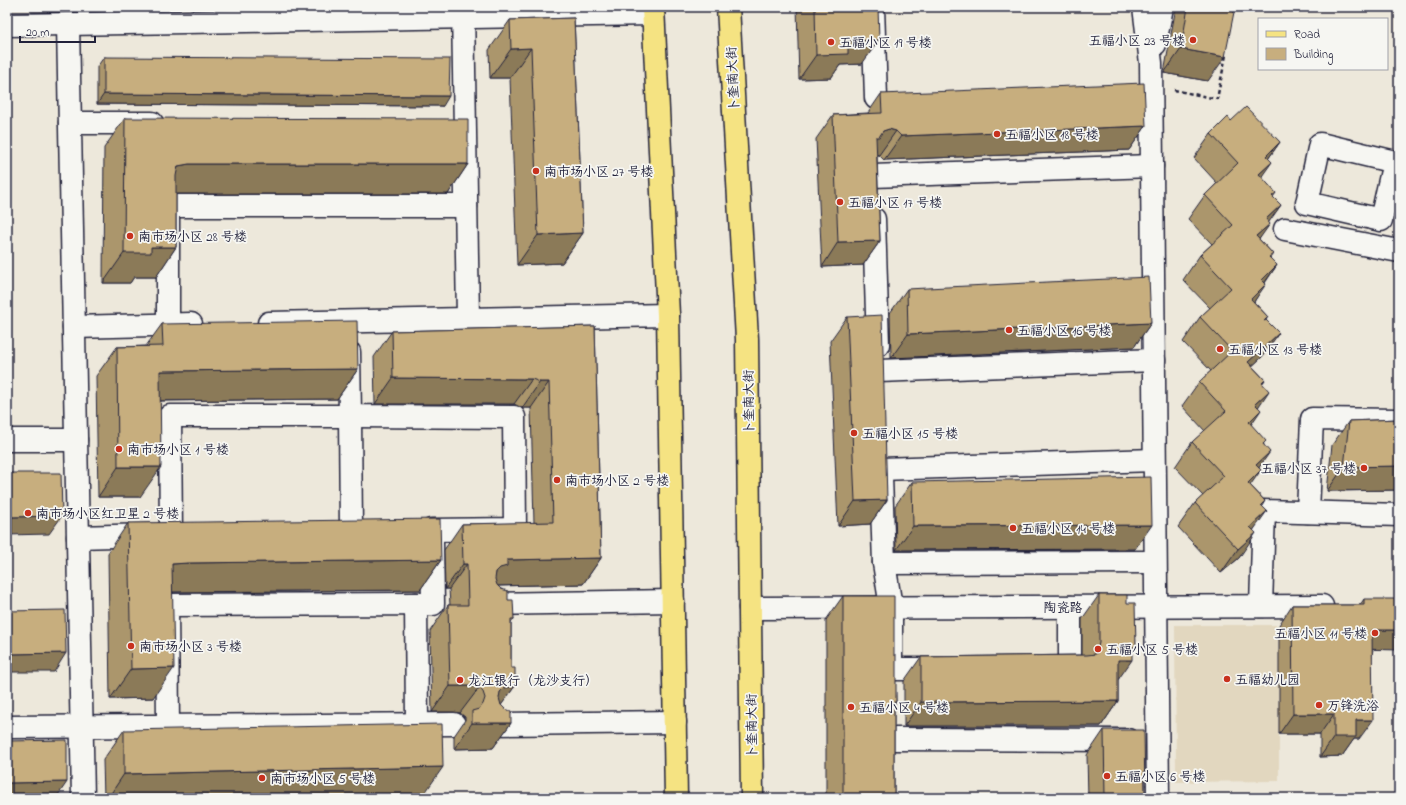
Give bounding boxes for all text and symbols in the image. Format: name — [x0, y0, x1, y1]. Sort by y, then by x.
scale bar — [20, 18, 95, 44]
legend — [1258, 18, 1388, 70]
text: 20 m — [26, 24, 49, 42]
text: Road — [1294, 26, 1320, 44]
place label: 五福小区 23 号楼 — [1089, 32, 1185, 51]
place label: 五福小区 19 号楼 — [839, 34, 932, 53]
marker: 五福小区 23 号楼 — [1188, 35, 1198, 45]
marker: 五福小区 19 号楼 — [826, 37, 836, 47]
street label: 卜奎南大街 — [722, 46, 745, 112]
text: Building — [1293, 46, 1333, 65]
place label: 五福小区 18 号楼 — [1005, 126, 1099, 145]
marker: 五福小区 18 号楼 — [992, 129, 1002, 139]
place label: 南市场小区 27 号楼 — [544, 163, 653, 182]
marker: 南市场小区 27 号楼 — [531, 166, 541, 176]
place label: 五福小区 17 号楼 — [848, 194, 942, 213]
marker: 五福小区 17 号楼 — [835, 197, 845, 207]
place label: 南市场小区 28 号楼 — [138, 228, 247, 247]
marker: 南市场小区 28 号楼 — [125, 231, 135, 241]
place label: 五福小区 16 号楼 — [1017, 322, 1111, 341]
marker: 五福小区 16 号楼 — [1004, 325, 1014, 335]
place label: 五福小区 13 号楼 — [1228, 341, 1322, 360]
marker: 五福小区 13 号楼 — [1215, 344, 1225, 354]
street label: 卜奎南大街 — [739, 369, 760, 435]
place label: 五福小区 15 号楼 — [862, 425, 958, 444]
marker: 五福小区 15 号楼 — [849, 428, 859, 438]
place label: 南市场小区 1 号楼 — [127, 441, 229, 460]
marker: 南市场小区 1 号楼 — [114, 444, 124, 454]
place label: 五福小区 37 号楼 — [1261, 460, 1356, 479]
marker: 五福小区 37 号楼 — [1359, 463, 1369, 473]
place label: 南市场小区 2 号楼 — [565, 472, 669, 491]
marker: 南市场小区 2 号楼 — [552, 475, 562, 485]
place label: 南市场小区红卫星 2 号楼 — [36, 505, 179, 524]
marker: 南市场小区红卫星 2 号楼 — [23, 508, 33, 518]
place label: 五福小区 14 号楼 — [1021, 520, 1115, 539]
marker: 五福小区 14 号楼 — [1008, 523, 1018, 533]
street label: 陶瓷路 — [1043, 599, 1083, 618]
place label: 五福小区 11 号楼 — [1274, 625, 1367, 644]
marker: 五福小区 11 号楼 — [1370, 628, 1380, 638]
place label: 南市场小区 3 号楼 — [139, 638, 242, 657]
marker: 南市场小区 3 号楼 — [126, 641, 136, 651]
place label: 五福小区 5 号楼 — [1106, 641, 1198, 660]
marker: 五福小区 5 号楼 — [1093, 644, 1103, 654]
place label: 五福幼儿园 — [1235, 671, 1300, 690]
place label: 龙江银行（龙沙支行） — [468, 672, 598, 691]
marker: 五福幼儿园 — [1222, 674, 1232, 684]
marker: 龙江银行（龙沙支行） — [455, 675, 465, 685]
street label: 卜奎南大街 — [742, 693, 763, 759]
place label: 万锋洗浴 — [1327, 697, 1379, 716]
place label: 五福小区 4 号楼 — [859, 699, 949, 718]
marker: 万锋洗浴 — [1314, 700, 1324, 710]
marker: 五福小区 4 号楼 — [846, 702, 856, 712]
place label: 五福小区 6 号楼 — [1115, 768, 1205, 787]
place label: 南市场小区 5 号楼 — [270, 770, 375, 789]
marker: 五福小区 6 号楼 — [1102, 771, 1112, 781]
marker: 南市场小区 5 号楼 — [257, 773, 267, 783]

